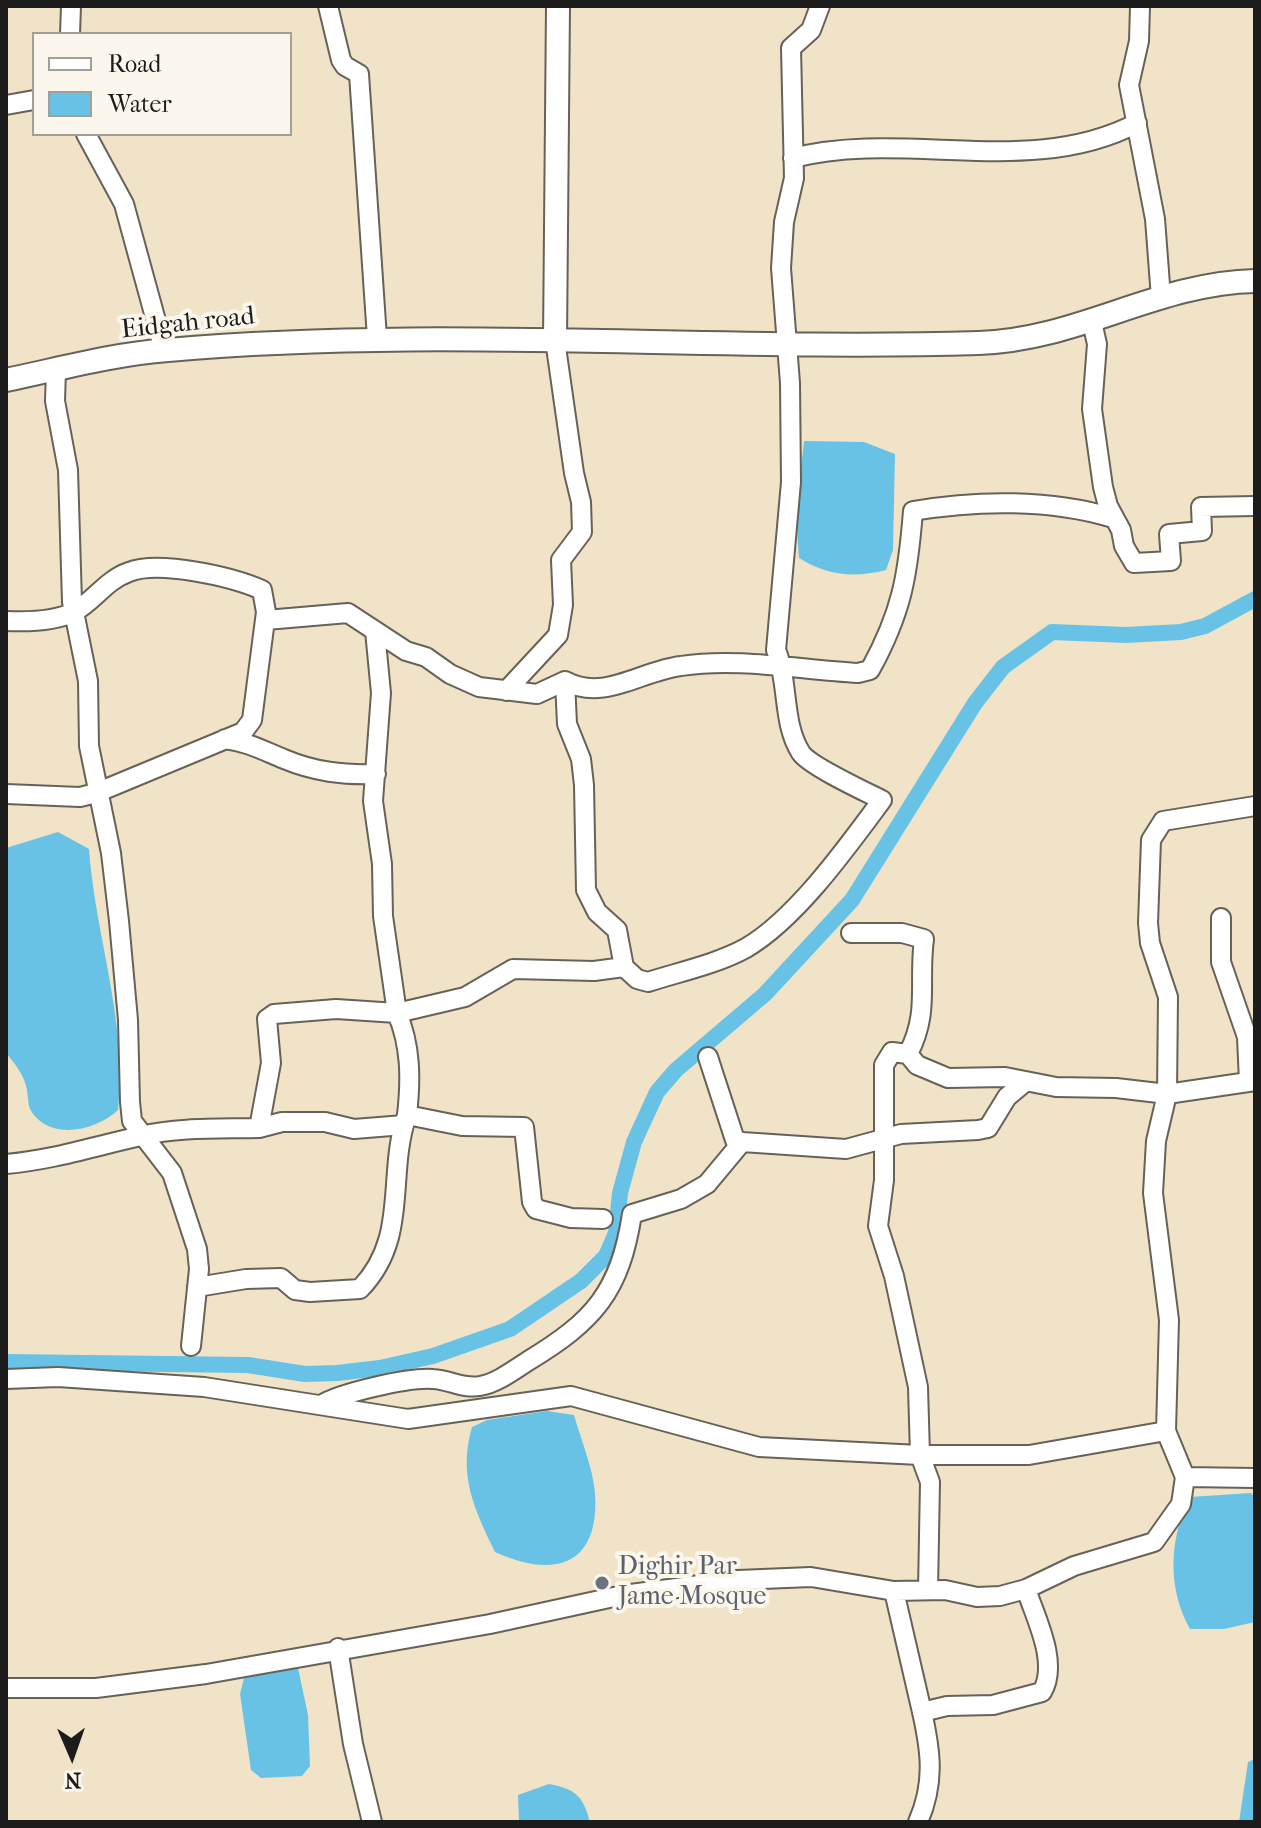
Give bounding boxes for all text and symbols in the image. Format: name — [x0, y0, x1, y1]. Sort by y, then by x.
legend — [32, 32, 292, 136]
text: Road — [108, 50, 161, 78]
text: Water — [108, 90, 172, 118]
street label: Eidgah road — [120, 301, 256, 347]
place label: Dighir Par Jame Mosque — [618, 1552, 766, 1614]
marker: Dighir Par Jame Mosque — [593, 1574, 611, 1592]
north arrow — [32, 1716, 112, 1796]
text: N — [64, 1767, 82, 1793]

